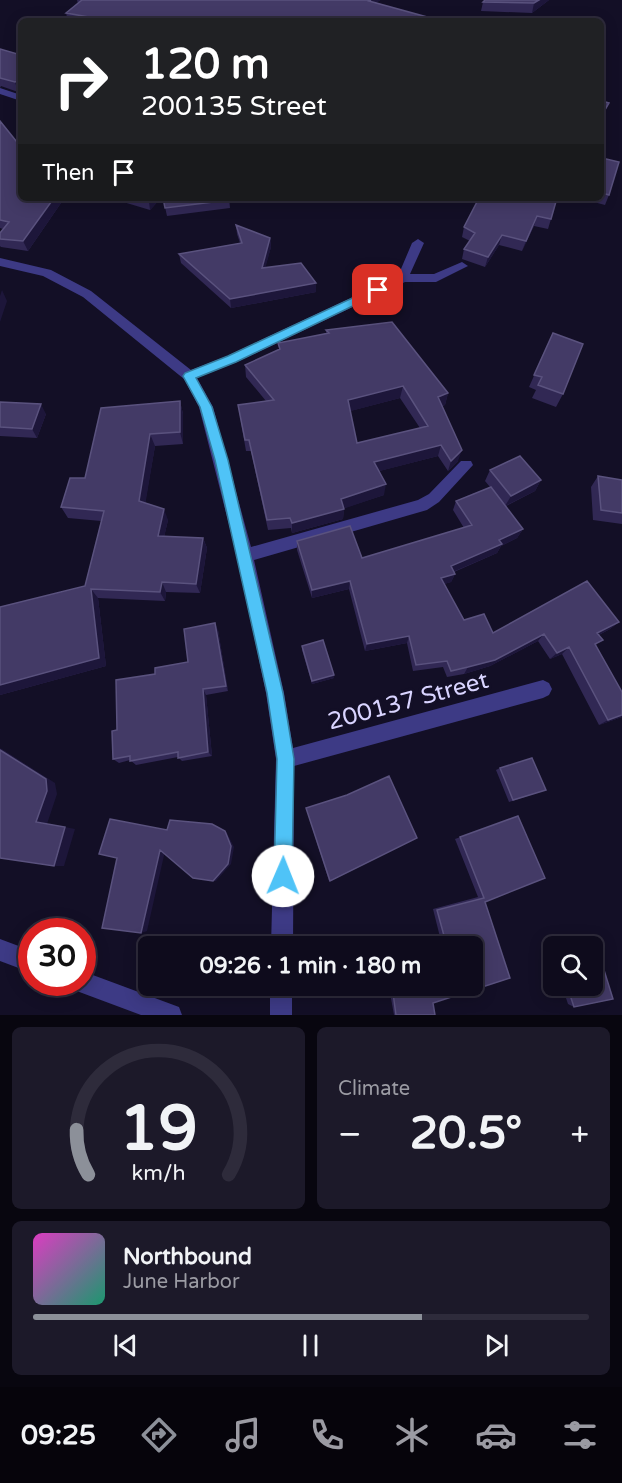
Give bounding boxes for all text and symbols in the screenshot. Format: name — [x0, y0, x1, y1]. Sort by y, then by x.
text: 120 m — [141, 39, 270, 90]
icon: right — [42, 42, 120, 120]
text: 200135 Street — [141, 90, 327, 123]
icon: arrive — [107, 156, 140, 189]
text: Then — [42, 160, 95, 186]
pin — [352, 264, 403, 315]
icon: arrive — [361, 273, 394, 306]
street label: 200137 Street — [324, 666, 492, 736]
position arrow — [251, 844, 315, 908]
speed limit sign: 30 — [18, 918, 96, 996]
map controls — [543, 936, 603, 996]
button: search — [543, 936, 603, 996]
text: 09:26 · 1 min · 180 m — [200, 953, 421, 979]
text: Climate — [338, 1077, 410, 1101]
text: 19 — [119, 1092, 198, 1167]
text: 20.5° — [410, 1107, 522, 1161]
text: − — [338, 1115, 362, 1154]
text: + — [570, 1115, 589, 1154]
text: km/h — [132, 1160, 185, 1186]
text: Northbound — [123, 1244, 252, 1270]
text: June Harbor — [123, 1270, 240, 1294]
icon: previous — [109, 1329, 142, 1362]
icon: pause — [294, 1329, 327, 1362]
icon: next — [480, 1329, 513, 1362]
icon: directions — [138, 1414, 180, 1456]
icon: music — [222, 1414, 264, 1456]
icon: phone — [306, 1414, 348, 1456]
icon: climate — [391, 1414, 433, 1456]
icon: car — [475, 1414, 517, 1456]
icon: filters — [559, 1414, 601, 1456]
text: 09:25 — [21, 1419, 96, 1452]

